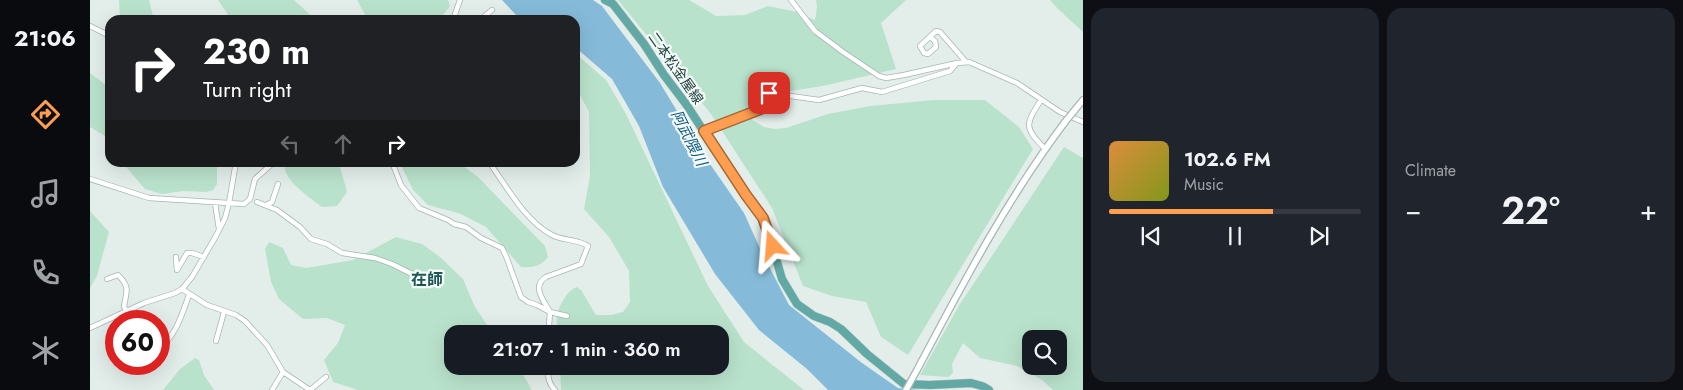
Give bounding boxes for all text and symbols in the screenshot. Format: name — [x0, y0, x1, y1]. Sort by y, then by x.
text: 21:06 — [14, 22, 76, 54]
text: 230 m — [203, 27, 310, 77]
street label: 二本松金屋線 — [644, 28, 708, 108]
icon: right — [120, 35, 185, 100]
pin — [748, 72, 790, 114]
text: Turn right — [203, 73, 291, 105]
icon: arrive — [755, 79, 783, 107]
icon: directions — [28, 97, 63, 132]
water label: 阿武隈川 — [666, 106, 713, 171]
icon: left — [276, 130, 304, 158]
icon: ahead — [329, 130, 357, 158]
icon: right — [382, 130, 410, 158]
text: 102.6 FM — [1184, 146, 1271, 173]
text: Climate — [1405, 159, 1456, 182]
text: Music — [1184, 173, 1224, 196]
icon: music — [28, 176, 63, 211]
text: 22° — [1501, 183, 1560, 238]
text: − — [1405, 190, 1422, 231]
text: + — [1640, 190, 1657, 231]
position arrow — [746, 219, 798, 271]
icon: previous — [1137, 222, 1165, 250]
icon: pause — [1221, 222, 1249, 250]
icon: next — [1305, 222, 1333, 250]
icon: phone — [28, 255, 63, 290]
district label: 在師 — [411, 268, 443, 291]
speed limit sign: 60 — [105, 310, 170, 375]
map controls — [1022, 330, 1067, 375]
button: search — [1022, 330, 1067, 375]
icon: climate — [28, 333, 63, 368]
text: 21:07 · 1 min · 360 m — [492, 336, 681, 363]

